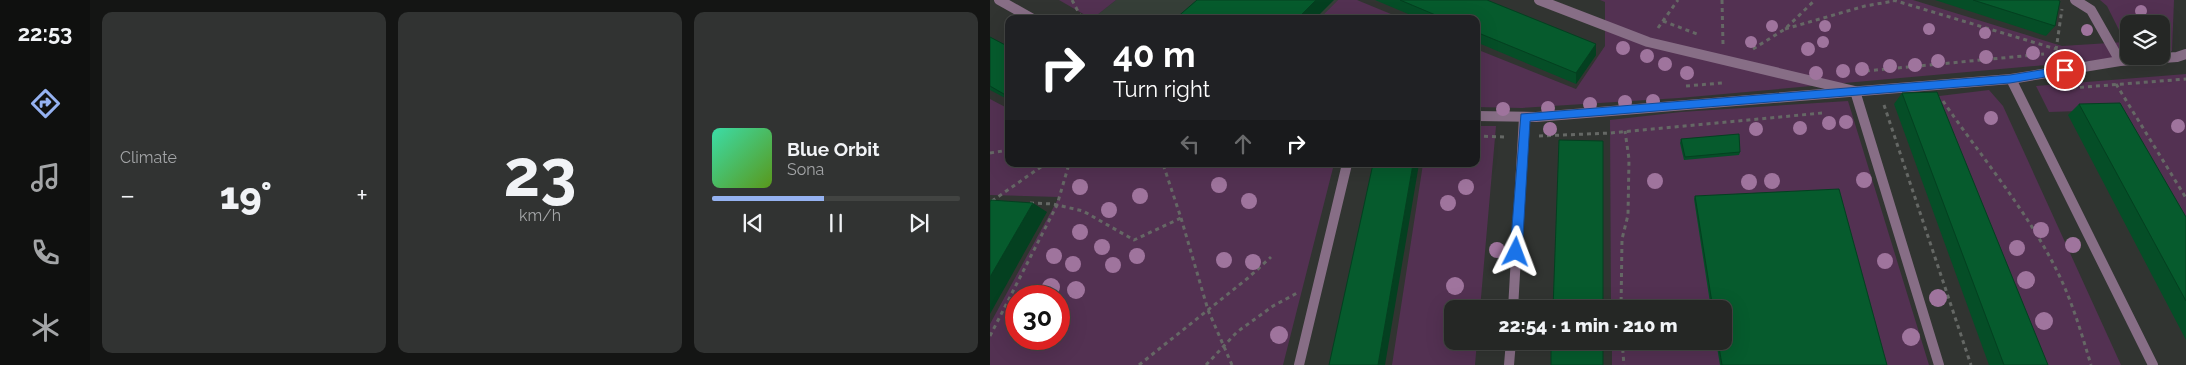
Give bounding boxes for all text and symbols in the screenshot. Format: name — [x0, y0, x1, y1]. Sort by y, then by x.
map controls — [2120, 15, 2170, 65]
button: layers — [2120, 15, 2170, 65]
text: 22:53 — [18, 20, 72, 46]
text: 40 m — [1113, 34, 1195, 75]
icon: right — [1030, 35, 1095, 100]
pin — [2044, 49, 2086, 91]
icon: arrive — [2051, 56, 2079, 84]
text: Turn right — [1113, 76, 1210, 102]
icon: directions — [28, 86, 63, 121]
icon: left — [1176, 130, 1204, 158]
icon: ahead — [1229, 130, 1257, 158]
icon: right — [1282, 130, 1310, 158]
text: 23 — [504, 135, 576, 211]
text: Blue Orbit — [787, 138, 879, 160]
text: Climate — [120, 148, 177, 167]
icon: music — [28, 160, 63, 195]
text: Sona — [787, 160, 824, 179]
text: 19° — [220, 173, 272, 218]
text: − — [120, 179, 135, 212]
text: + — [356, 179, 368, 212]
text: km/h — [519, 206, 561, 225]
icon: previous — [739, 209, 767, 237]
icon: pause — [822, 209, 850, 237]
icon: next — [905, 209, 933, 237]
position arrow — [1489, 225, 1541, 277]
icon: phone — [28, 235, 63, 270]
speed limit sign: 30 — [1005, 285, 1070, 350]
icon: climate — [28, 310, 63, 345]
text: 22:54 · 1 min · 210 m — [1498, 314, 1678, 336]

